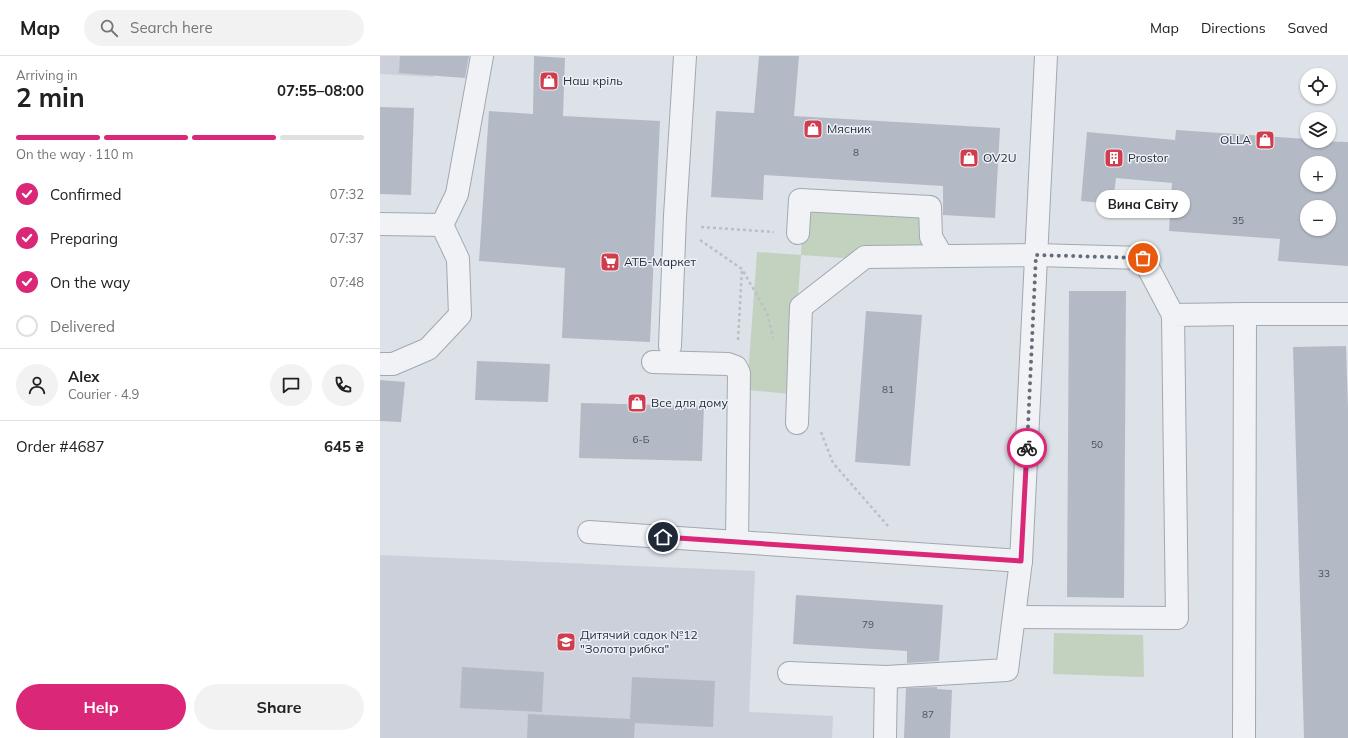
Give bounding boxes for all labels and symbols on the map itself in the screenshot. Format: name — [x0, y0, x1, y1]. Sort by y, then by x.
shop icon: Наш кріль — [538, 70, 560, 92]
place label: Наш кріль — [563, 73, 623, 88]
shop icon: Мясник — [802, 118, 824, 140]
place label: Мясник — [827, 121, 871, 136]
shop icon: OLLA — [1254, 129, 1276, 151]
place label: OLLA — [1220, 132, 1251, 147]
house number: 8 — [853, 146, 859, 159]
shop icon: OV2U — [958, 147, 980, 169]
building icon: Prostor — [1103, 147, 1125, 169]
place label: OV2U — [983, 150, 1016, 165]
place label: Prostor — [1128, 150, 1169, 165]
callout: Вина Світу — [1096, 190, 1190, 218]
house number: 35 — [1232, 214, 1244, 227]
pin — [1126, 241, 1160, 275]
supermarket icon: АТБ-Маркет — [599, 251, 621, 273]
place label: АТБ-Маркет — [624, 254, 696, 269]
house number: 81 — [882, 383, 894, 396]
shop icon: Все для дому — [626, 392, 648, 414]
place label: Все для дому — [651, 395, 728, 410]
courier — [1007, 428, 1047, 468]
house number: 6-Б — [632, 433, 650, 446]
house number: 50 — [1091, 438, 1103, 451]
pin — [646, 520, 680, 554]
house number: 33 — [1318, 567, 1330, 580]
house number: 79 — [862, 618, 874, 631]
place label: Дитячий садок №12 "Золота рибка" — [580, 627, 698, 656]
school or university icon: Дитячий садок №12 "Золота рибка" — [555, 631, 577, 653]
house number: 87 — [922, 708, 934, 721]

